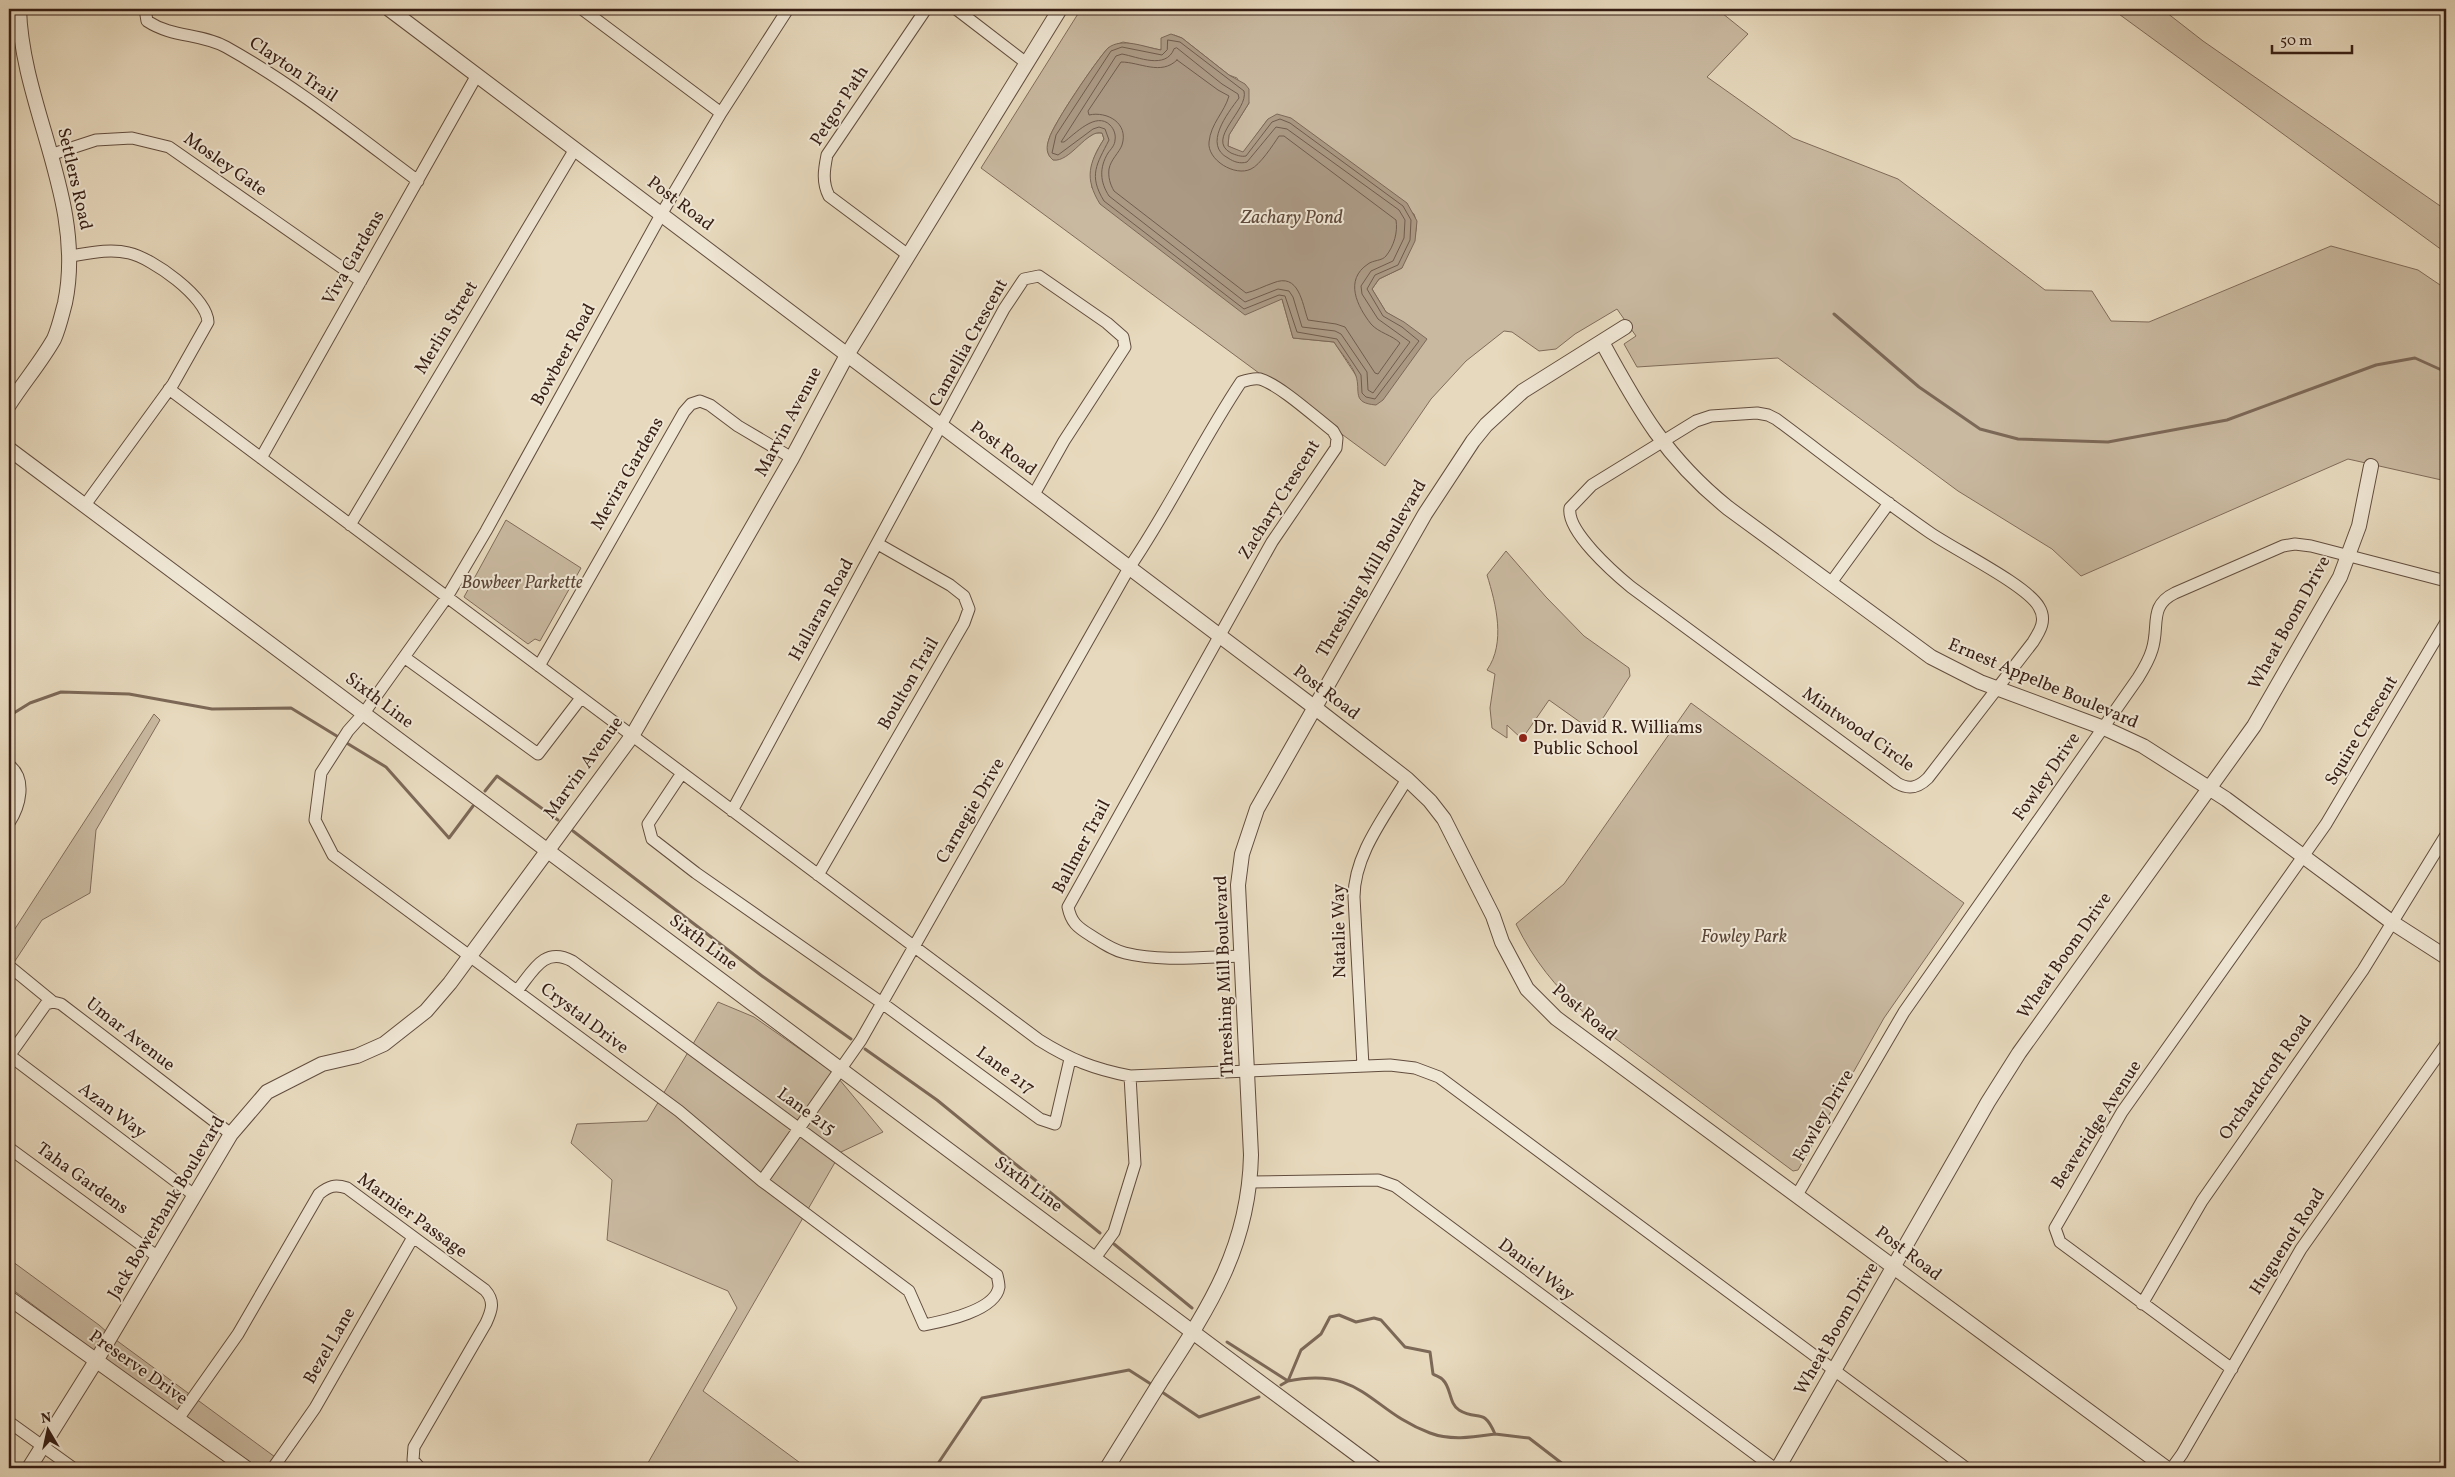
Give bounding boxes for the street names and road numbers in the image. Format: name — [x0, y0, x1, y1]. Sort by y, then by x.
street label: Clayton Trail — [244, 31, 342, 109]
street label: Petgor Path — [805, 61, 875, 151]
street label: Settlers Road — [50, 125, 98, 233]
street label: Mosley Gate — [178, 127, 272, 203]
street label: Post Road — [641, 171, 719, 237]
street label: Viva Gardens — [317, 206, 391, 310]
street label: Camellia Crescent — [923, 274, 1015, 412]
street label: Merlin Street — [409, 277, 485, 379]
street label: Bowbeer Road — [526, 299, 602, 411]
street label: Marvin Avenue — [749, 363, 829, 481]
street label: Mevira Gardens — [586, 413, 670, 535]
street label: Post Road — [964, 416, 1042, 482]
street label: Zachary Crescent — [1233, 435, 1327, 565]
street label: Threshing Mill Boulevard — [1311, 475, 1433, 663]
street label: Wheat Boom Drive — [2243, 552, 2337, 694]
street label: Hallaran Road — [783, 554, 861, 666]
street label: Boulton Trail — [872, 633, 946, 735]
street label: Ernest Appelbe Boulevard — [1944, 633, 2142, 735]
street label: Post Road — [1287, 660, 1365, 726]
street label: Sixth Line — [339, 667, 419, 735]
street label: Squire Crescent — [2319, 671, 2405, 791]
street label: Mintwood Circle — [1797, 682, 1919, 778]
street label: Marvin Avenue — [538, 712, 630, 824]
street label: Fowley Drive — [2007, 728, 2087, 826]
street label: Carnegie Drive — [931, 754, 1011, 868]
street label: Ballmer Trail — [1047, 796, 1117, 898]
street label: Threshing Mill Boulevard — [1209, 875, 1241, 1077]
street label: Natalie Way — [1327, 883, 1353, 979]
street label: Wheat Boom Drive — [2012, 888, 2118, 1024]
street label: Sixth Line — [663, 909, 743, 977]
street label: Crystal Drive — [535, 977, 633, 1061]
street label: Post Road — [1546, 978, 1622, 1048]
street label: Umar Avenue — [80, 992, 180, 1078]
street label: Orchardcroft Road — [2213, 1010, 2319, 1146]
street label: Lane 217 — [970, 1041, 1040, 1101]
street label: Beaveridge Avenue — [2046, 1056, 2148, 1194]
street label: Fowley Drive — [1787, 1065, 1861, 1167]
street label: Azan Way — [73, 1077, 151, 1145]
street label: Lane 215 — [771, 1082, 841, 1142]
street label: Jack Bowerbank Boulevard — [102, 1111, 232, 1305]
street label: Taha Gardens — [31, 1137, 133, 1221]
street label: Sixth Line — [988, 1151, 1068, 1219]
street label: Marnier Passage — [352, 1167, 472, 1265]
street label: Huguenot Road — [2244, 1184, 2332, 1300]
street label: Post Road — [1869, 1221, 1947, 1287]
street label: Daniel Way — [1492, 1233, 1580, 1307]
street label: Wheat Boom Drive — [1789, 1258, 1885, 1400]
street label: Bezel Lane — [298, 1303, 362, 1389]
street label: Preserve Drive — [83, 1325, 193, 1411]

